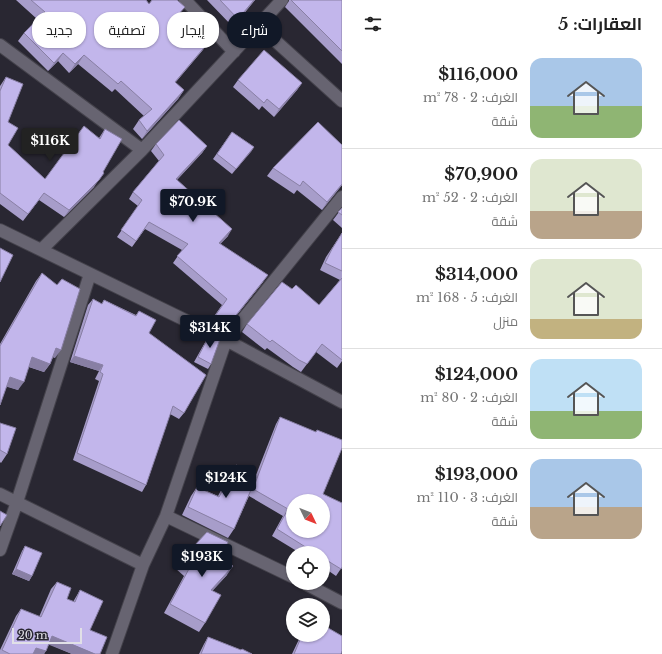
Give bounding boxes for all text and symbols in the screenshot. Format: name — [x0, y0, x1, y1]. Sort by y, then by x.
chip: جديد — [32, 12, 86, 48]
chip: تصفية — [94, 12, 159, 48]
chip: إيجار — [167, 12, 219, 48]
chip: شراء — [227, 12, 282, 48]
icon: filters — [362, 13, 384, 35]
text: العقارات: 5 — [558, 14, 642, 35]
text: $116,000 — [438, 64, 518, 85]
icon: home — [562, 74, 610, 122]
text: الغرف: 2 · 78 m² — [423, 89, 518, 106]
text: شقة — [491, 113, 518, 130]
pin: $116K — [22, 128, 78, 162]
text: $116K — [30, 132, 70, 149]
text: $70,900 — [444, 164, 518, 185]
icon: home — [562, 175, 610, 223]
pin: $70.9K — [160, 189, 226, 223]
text: الغرف: 2 · 52 m² — [422, 189, 518, 206]
text: $70.9K — [169, 193, 217, 210]
text: شقة — [491, 213, 518, 230]
text: $314,000 — [435, 264, 518, 285]
icon: home — [562, 275, 610, 323]
text: الغرف: 5 · 168 m² — [416, 289, 518, 306]
text: منزل — [493, 313, 518, 330]
pin: $314K — [182, 315, 238, 349]
text: $314K — [189, 319, 231, 336]
text: $124,000 — [435, 364, 518, 385]
icon: home — [562, 375, 610, 423]
text: الغرف: 2 · 80 m² — [420, 389, 518, 406]
text: شقة — [491, 413, 518, 430]
text: $193,000 — [435, 464, 518, 485]
pin: $124K — [198, 465, 254, 499]
text: $124K — [205, 469, 247, 486]
icon: home — [562, 475, 610, 523]
text: الغرف: 3 · 110 m² — [416, 489, 518, 506]
north arrow — [286, 494, 330, 538]
map controls — [286, 494, 330, 642]
text: شقة — [491, 513, 518, 530]
pin: $193K — [174, 544, 230, 578]
button: locate — [286, 546, 330, 590]
text: $193K — [181, 548, 223, 565]
button: layers — [286, 598, 330, 642]
scale bar — [12, 626, 82, 645]
text: 20 m — [18, 628, 48, 642]

